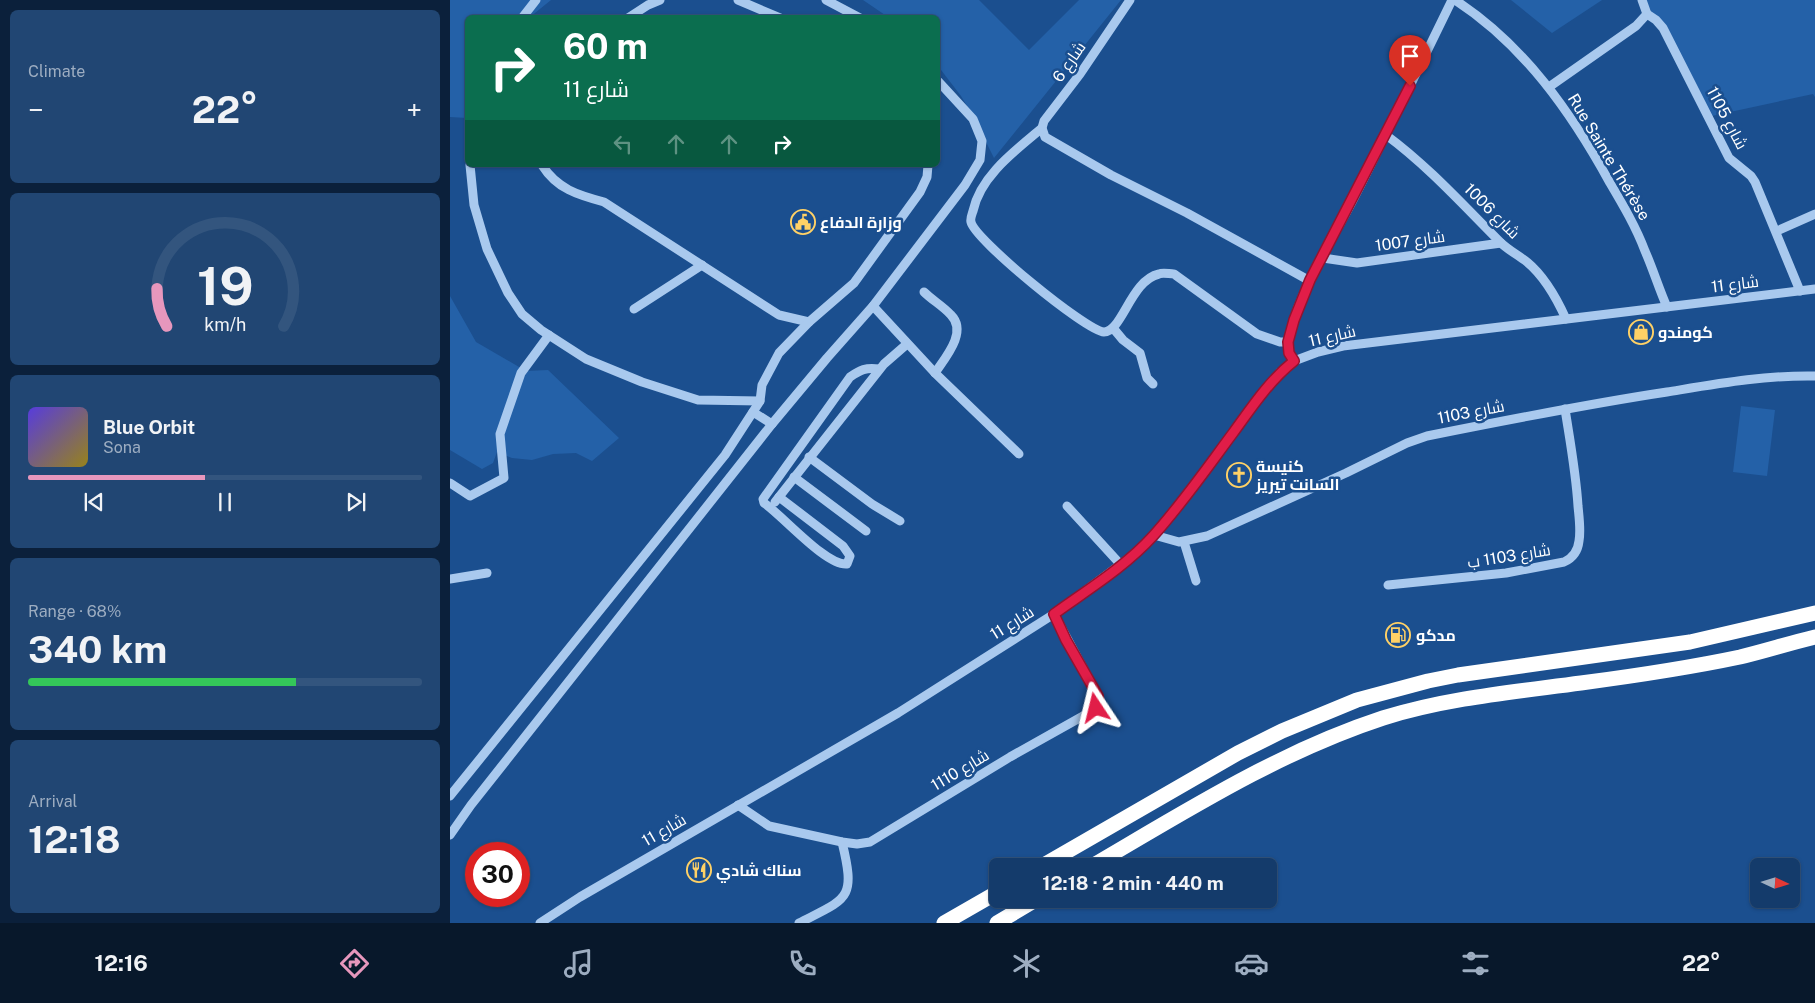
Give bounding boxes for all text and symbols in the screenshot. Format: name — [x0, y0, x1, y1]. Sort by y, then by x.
text: 60 m — [563, 26, 648, 67]
icon: right — [480, 35, 545, 100]
pin — [1389, 35, 1431, 86]
street label: شارع 6 — [1048, 38, 1091, 87]
icon: arrive — [1396, 42, 1424, 70]
text: Climate — [28, 62, 85, 81]
text: شارع 11 — [563, 76, 629, 102]
street label: شارع 1105 — [1701, 84, 1751, 153]
text: 22° — [192, 87, 258, 132]
street label: Rue Sainte Thérèse — [1564, 90, 1654, 224]
text: − — [28, 93, 44, 126]
text: + — [406, 93, 422, 126]
icon: left — [609, 130, 637, 158]
icon: ahead — [662, 130, 690, 158]
icon: ahead — [715, 130, 743, 158]
icon: right — [768, 130, 796, 158]
street label: شارع 1006 — [1459, 179, 1524, 244]
public building icon: وزارة الدفاع — [790, 209, 816, 235]
place label: وزارة الدفاع — [820, 213, 902, 233]
street label: شارع 1007 — [1374, 227, 1446, 257]
text: 19 — [197, 256, 253, 317]
street label: شارع 11 — [1710, 272, 1760, 298]
text: km/h — [204, 314, 246, 335]
shop icon: كومندو — [1628, 319, 1654, 345]
street label: شارع 11 — [1307, 321, 1358, 353]
place label: كومندو — [1658, 323, 1713, 342]
street label: شارع 1103 — [1436, 396, 1506, 430]
text: Blue Orbit — [103, 416, 195, 438]
text: Sona — [103, 438, 141, 457]
place label: كنيسة السانت تيريز — [1255, 457, 1339, 494]
church icon: كنيسة السانت تيريز — [1226, 462, 1252, 488]
icon: previous — [80, 488, 108, 516]
icon: pause — [211, 488, 239, 516]
icon: next — [342, 488, 370, 516]
street label: شارع 1103 ب — [1466, 540, 1552, 574]
text: Range · 68% — [28, 602, 121, 621]
street label: شارع 11 — [987, 602, 1038, 645]
fuel station icon: مدكو — [1385, 622, 1411, 648]
place label: مدكو — [1416, 626, 1456, 645]
text: 340 km — [28, 627, 167, 672]
position arrow — [1069, 681, 1121, 733]
street label: شارع 1110 — [928, 745, 993, 796]
text: Arrival — [28, 792, 77, 811]
street label: شارع 11 — [638, 810, 691, 852]
text: 12:18 — [28, 817, 120, 862]
speed limit sign: 30 — [465, 842, 530, 907]
restaurant icon: سناك شادي — [686, 857, 712, 883]
north arrow — [1750, 858, 1800, 908]
map controls — [1750, 858, 1800, 908]
place label: سناك شادي — [716, 861, 802, 883]
text: 12:18 · 2 min · 440 m — [1042, 872, 1224, 894]
icon: directions — [337, 946, 372, 981]
icon: music — [561, 946, 596, 981]
icon: phone — [785, 946, 820, 981]
icon: climate — [1009, 946, 1044, 981]
icon: car — [1234, 946, 1269, 981]
icon: filters — [1458, 946, 1493, 981]
text: 12:16 — [95, 950, 148, 976]
text: 22° — [1682, 950, 1720, 976]

